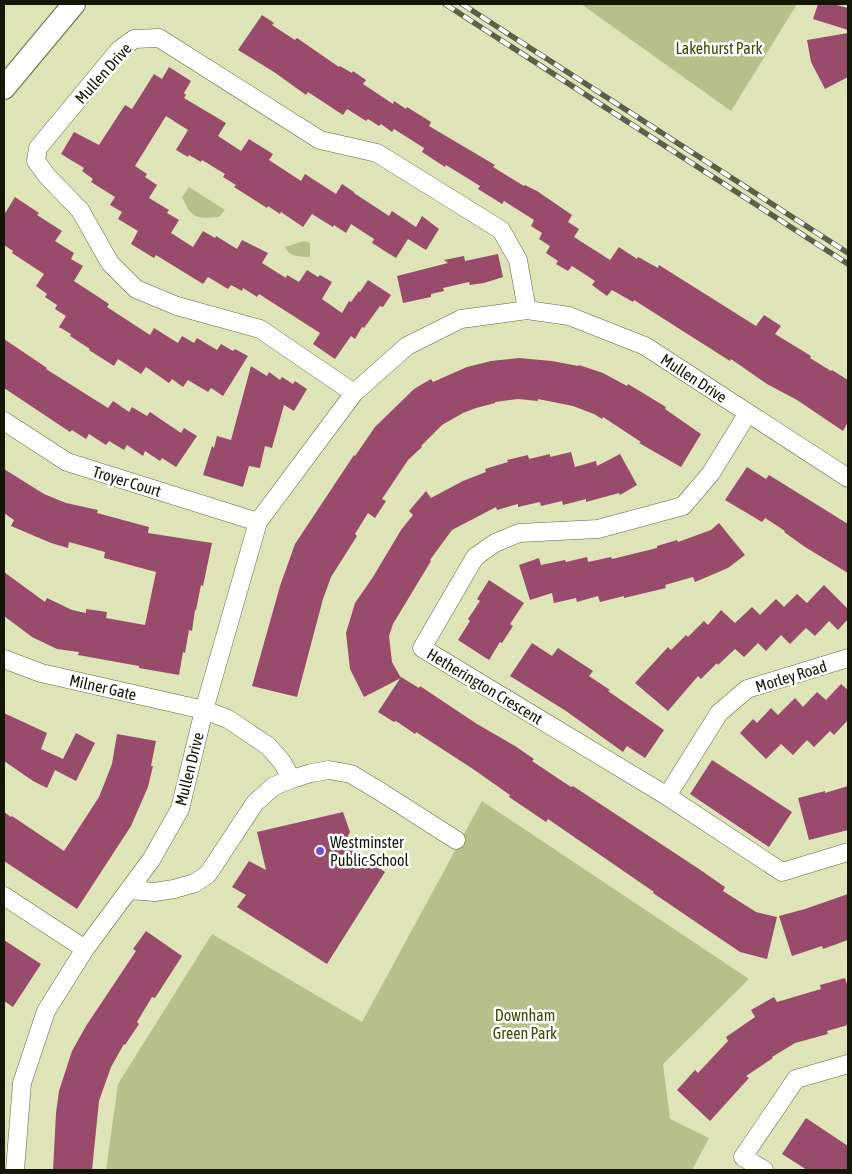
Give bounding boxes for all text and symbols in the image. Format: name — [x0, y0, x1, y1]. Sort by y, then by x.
street label: Mullen Drive — [71, 39, 135, 107]
park label: Lakehurst Park — [676, 39, 763, 57]
street label: Mullen Drive — [658, 350, 730, 406]
street label: Troyer Court — [90, 462, 164, 501]
street label: Hetherington Crescent — [423, 644, 546, 729]
street label: Morley Road — [753, 657, 829, 696]
street label: Milner Gate — [68, 671, 138, 703]
street label: Mullen Drive — [171, 730, 207, 808]
place label: Westminster Public School — [330, 833, 410, 869]
marker: Westminster Public School — [314, 845, 326, 857]
park label: Downham Green Park — [493, 1006, 557, 1042]

